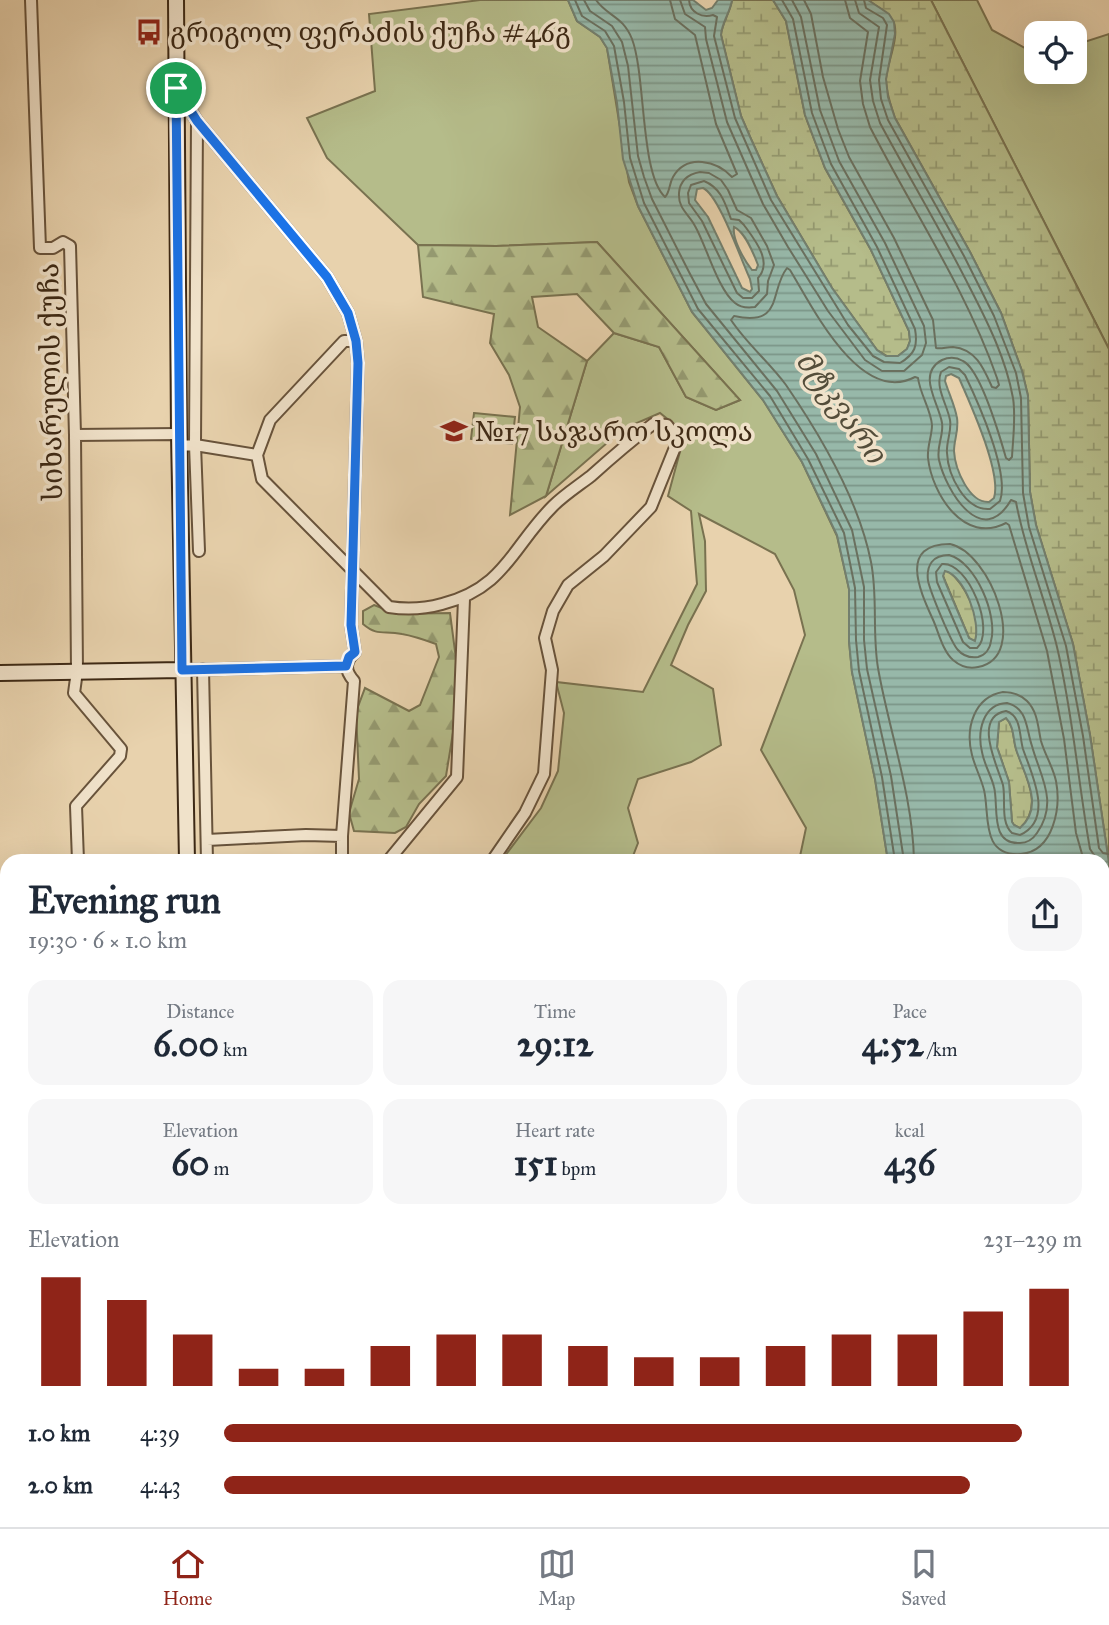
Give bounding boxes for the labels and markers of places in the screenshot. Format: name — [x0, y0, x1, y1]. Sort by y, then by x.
place label: გრიგოლ ფერაძის ქუჩა #46გ — [170, 15, 571, 50]
bus stop icon: გრიგოლ ფერაძის ქუჩა #46გ — [134, 17, 164, 47]
pin — [146, 58, 206, 118]
place label: №17 საჯარო სკოლა — [475, 414, 753, 449]
school or university icon: №17 საჯარო სკოლა — [439, 416, 469, 446]

